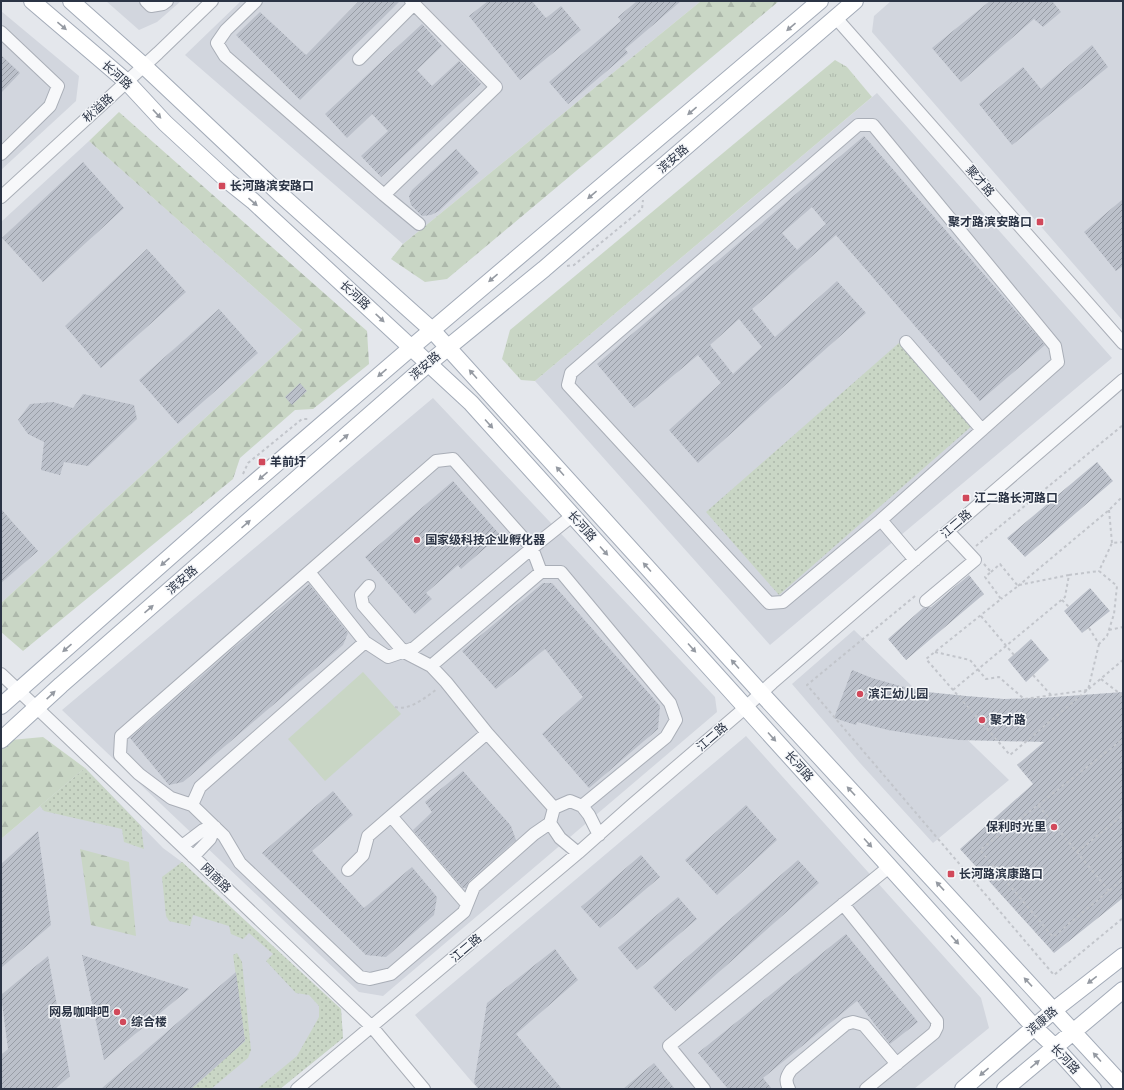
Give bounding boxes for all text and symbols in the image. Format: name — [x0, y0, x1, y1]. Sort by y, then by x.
one-way arrow — [56, 22, 67, 31]
one-way arrow — [786, 22, 796, 31]
street label: 长河路 — [99, 58, 135, 92]
street label: 秋溢路 — [80, 91, 116, 125]
one-way arrow — [686, 106, 697, 115]
one-way arrow — [152, 110, 161, 119]
street label: 滨安路 — [655, 142, 691, 176]
street label: 聚才路 — [963, 163, 997, 199]
place label: 长河路滨安路口 — [230, 179, 314, 193]
marker: 长河路滨安路口 — [217, 181, 227, 191]
one-way arrow — [587, 190, 598, 199]
one-way arrow — [248, 197, 258, 207]
place label: 聚才路滨安路口 — [948, 215, 1032, 229]
marker: 聚才路滨安路口 — [1035, 217, 1045, 227]
one-way arrow — [488, 274, 498, 283]
street label: 长河路 — [337, 278, 373, 312]
one-way arrow — [375, 313, 385, 323]
street label: 滨安路 — [407, 349, 443, 383]
one-way arrow — [377, 368, 387, 377]
one-way arrow — [469, 369, 478, 379]
one-way arrow — [485, 418, 494, 429]
one-way arrow — [338, 433, 349, 442]
place label: 羊前圩 — [270, 455, 306, 469]
marker: 羊前圩 — [257, 457, 267, 467]
one-way arrow — [556, 466, 565, 476]
one-way arrow — [258, 471, 267, 480]
place label: 江二路长河路口 — [974, 491, 1058, 505]
marker: 江二路长河路口 — [961, 493, 971, 503]
street label: 江二路 — [938, 507, 974, 541]
street label: 长河路 — [565, 508, 599, 544]
one-way arrow — [241, 519, 251, 528]
place label: 国家级科技企业孵化器 — [425, 533, 546, 547]
marker: 国家级科技企业孵化器 — [412, 535, 422, 545]
one-way arrow — [600, 546, 609, 556]
one-way arrow — [160, 557, 170, 566]
one-way arrow — [643, 562, 652, 573]
street label: 滨安路 — [164, 563, 200, 597]
one-way arrow — [143, 605, 154, 614]
one-way arrow — [62, 643, 73, 652]
one-way arrow — [687, 643, 696, 653]
one-way arrow — [730, 659, 739, 669]
place label: 滨汇幼儿园 — [868, 687, 928, 701]
marker: 滨汇幼儿园 — [855, 689, 865, 699]
one-way arrow — [46, 690, 56, 700]
place label: 聚才路 — [990, 713, 1026, 727]
marker: 聚才路 — [977, 715, 987, 725]
street label: 江二路 — [694, 720, 730, 754]
one-way arrow — [767, 731, 776, 742]
street label: 长河路 — [782, 748, 816, 784]
one-way arrow — [847, 786, 856, 796]
place label: 保利时光里 — [986, 820, 1046, 834]
marker: 保利时光里 — [1049, 822, 1059, 832]
one-way arrow — [863, 839, 872, 848]
street label: 网商路 — [198, 860, 234, 896]
place label: 长河路滨康路口 — [959, 867, 1043, 881]
marker: 长河路滨康路口 — [946, 869, 956, 879]
one-way arrow — [935, 881, 944, 891]
street label: 江二路 — [448, 931, 484, 965]
one-way arrow — [950, 935, 960, 945]
one-way arrow — [1087, 976, 1098, 984]
one-way arrow — [1023, 977, 1033, 987]
street label: 滨康路 — [1024, 1004, 1060, 1038]
place label: 网易咖啡吧 — [49, 1005, 109, 1019]
marker: 网易咖啡吧 — [112, 1007, 122, 1017]
place label: 综合楼 — [131, 1015, 167, 1029]
marker: 综合楼 — [118, 1017, 128, 1027]
street label: 长河路 — [1048, 1041, 1082, 1077]
one-way arrow — [1092, 1052, 1102, 1062]
one-way arrow — [1029, 1060, 1040, 1069]
one-way arrow — [978, 1067, 989, 1076]

